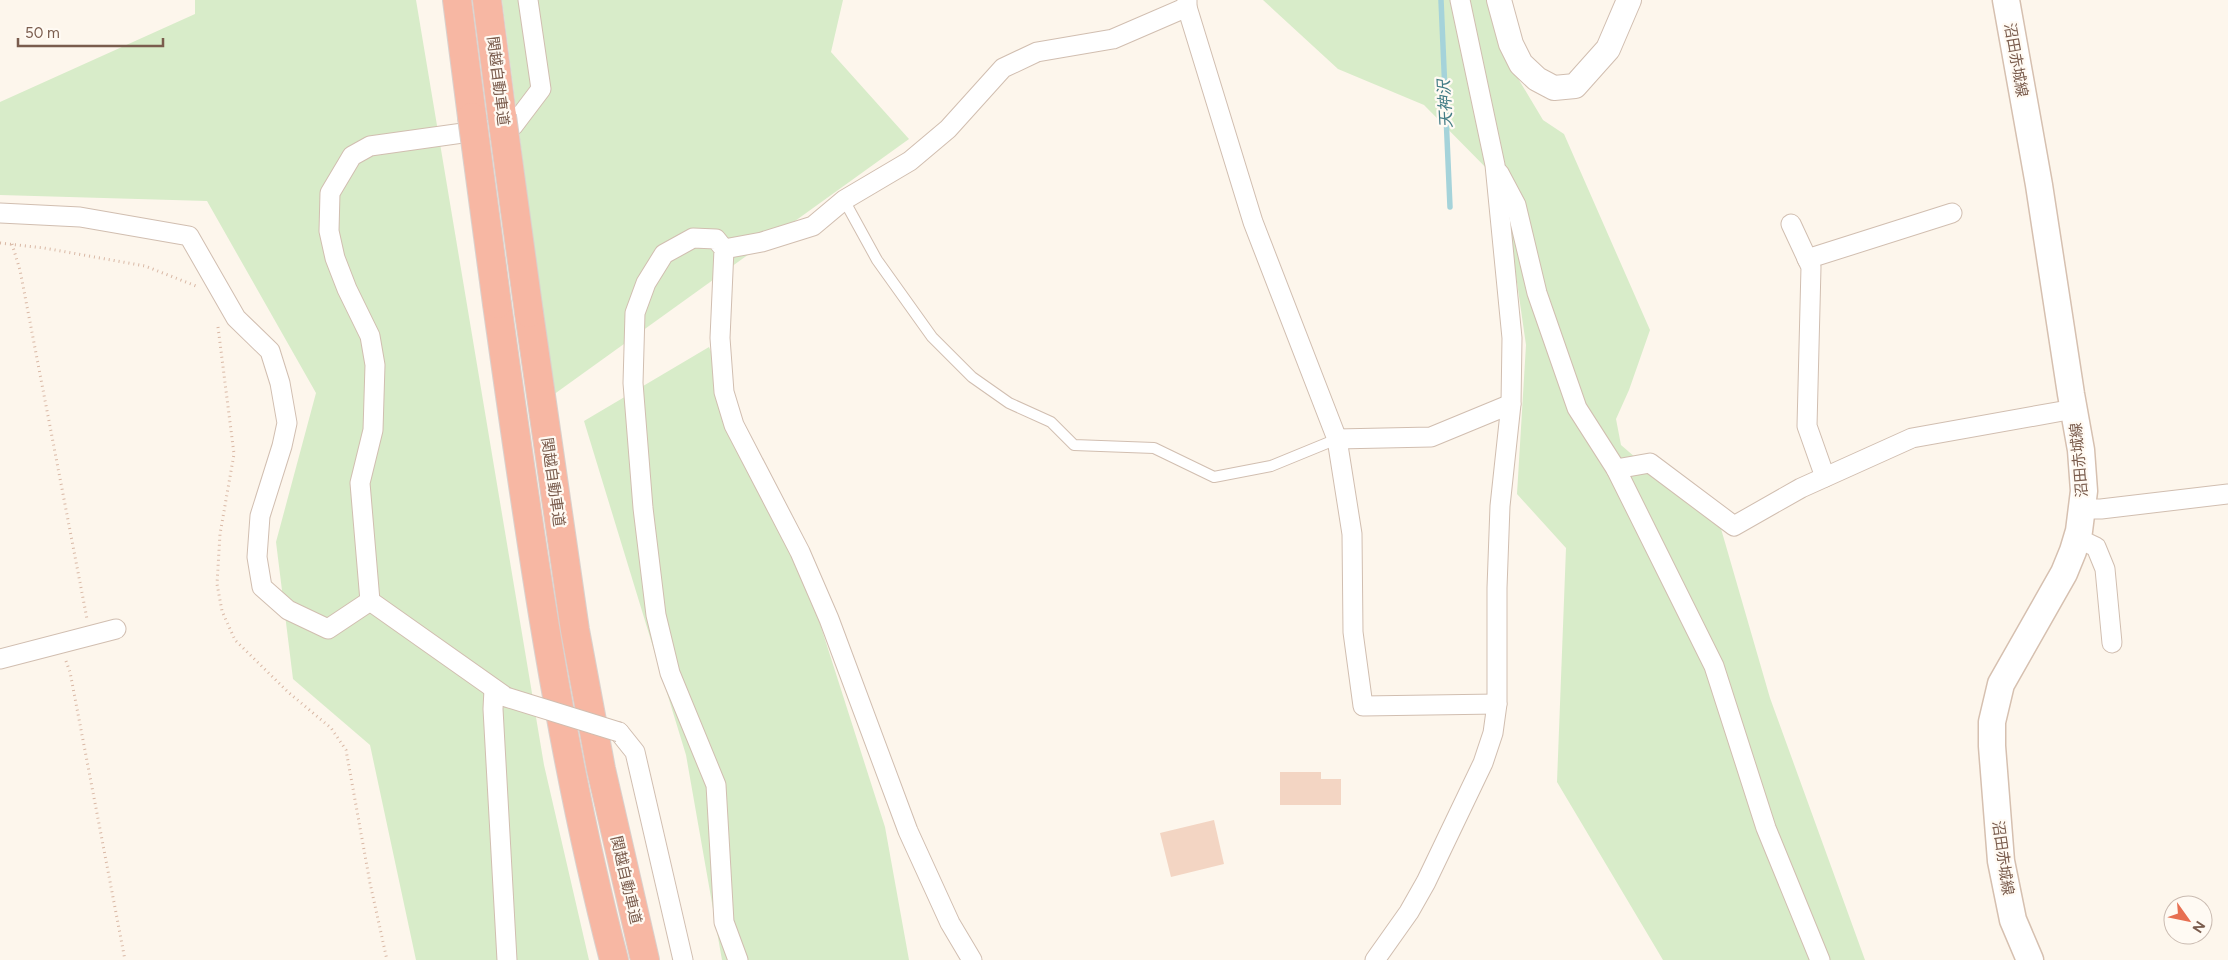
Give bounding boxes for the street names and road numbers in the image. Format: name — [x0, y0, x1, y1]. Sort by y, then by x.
street label: 沼田赤城線 — [2001, 21, 2031, 99]
street label: 関越自動車道 — [484, 35, 512, 127]
street label: 沼田赤城線 — [2067, 422, 2091, 498]
street label: 関越自動車道 — [538, 436, 568, 528]
street label: 沼田赤城線 — [1989, 820, 2017, 896]
street label: 関越自動車道 — [607, 834, 645, 926]

